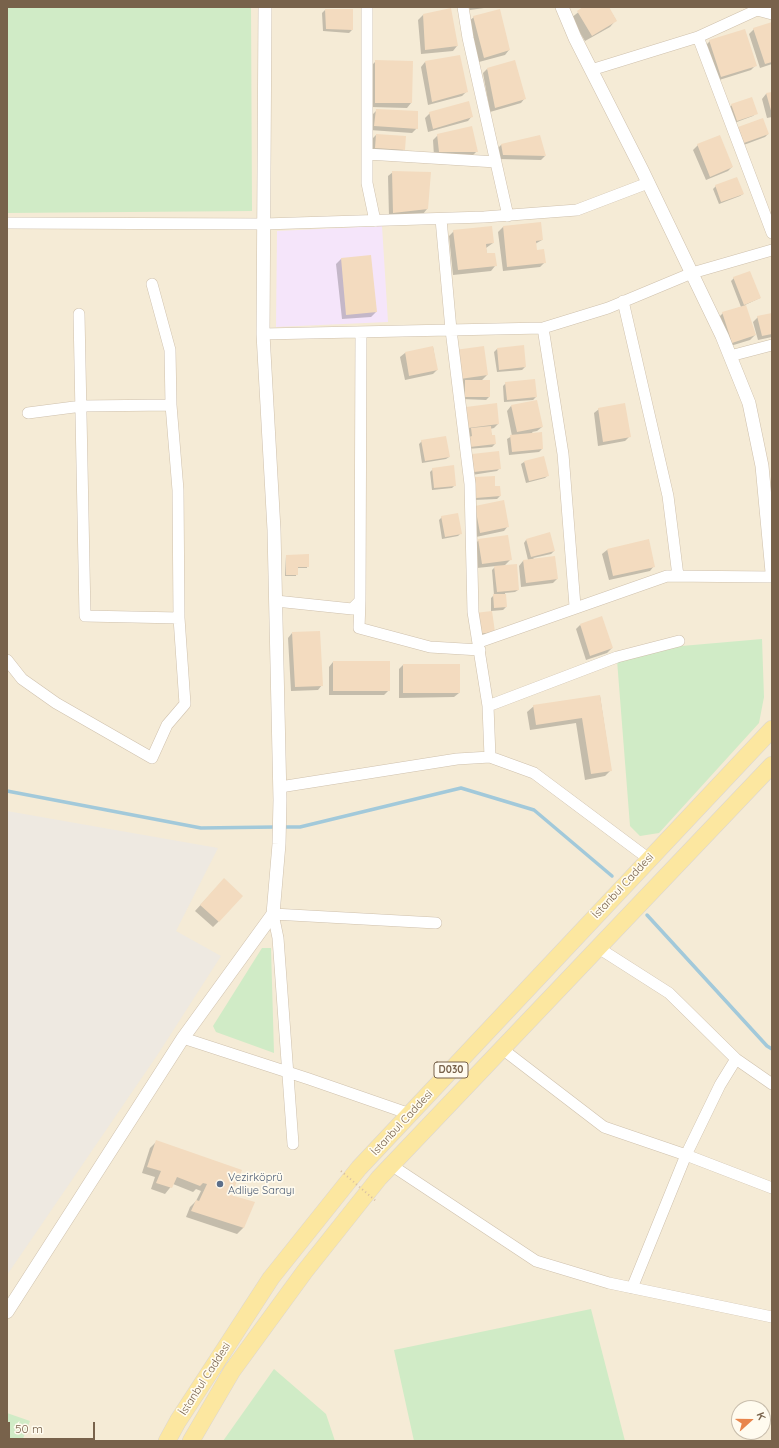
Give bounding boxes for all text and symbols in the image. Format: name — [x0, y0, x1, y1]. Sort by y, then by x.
street label: İstanbul Caddesi — [590, 851, 656, 921]
road number: D030 — [434, 1062, 468, 1078]
street label: İstanbul Caddesi — [369, 1088, 435, 1158]
place label: Vezirköprü Adliye Sarayı — [228, 1171, 294, 1197]
marker: Vezirköprü Adliye Sarayı — [215, 1179, 225, 1189]
street label: İstanbul Caddesi — [177, 1340, 233, 1418]
north arrow — [731, 1400, 771, 1440]
text: K — [753, 1410, 769, 1422]
scale bar — [10, 1414, 97, 1440]
text: 50 m — [15, 1421, 43, 1436]

